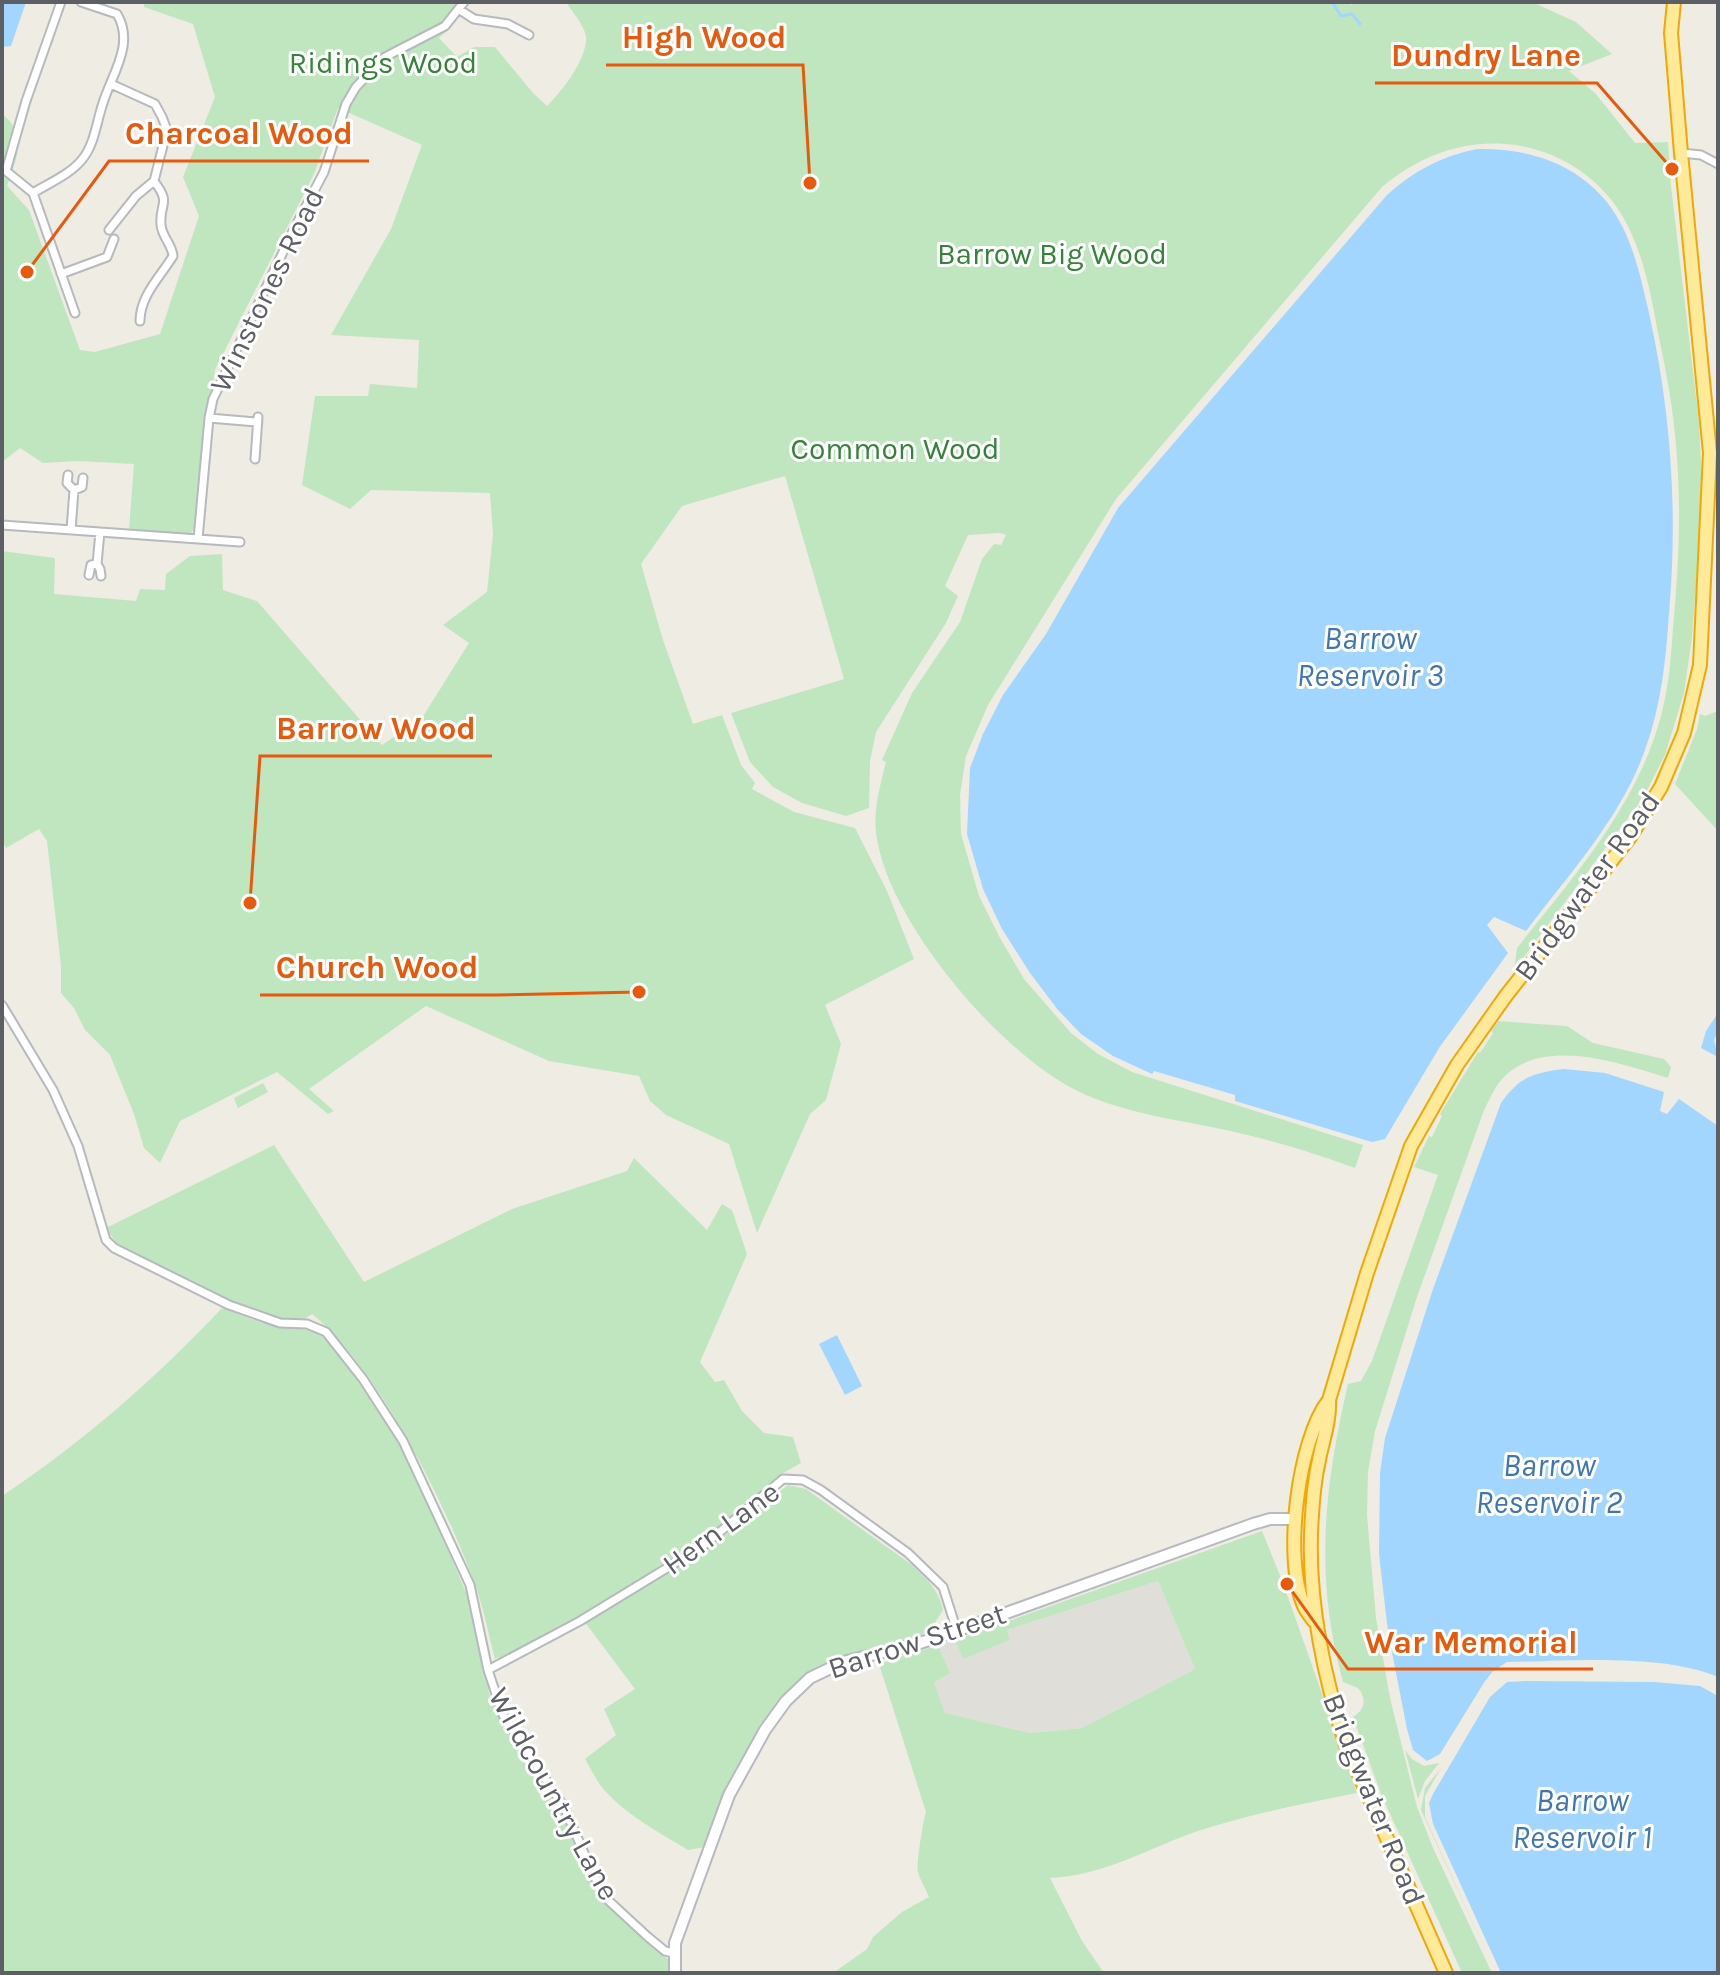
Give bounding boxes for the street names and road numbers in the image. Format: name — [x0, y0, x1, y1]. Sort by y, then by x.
street label: Winstones Road — [202, 182, 332, 398]
street label: Bridgwater Road — [1506, 784, 1668, 988]
street label: Hern Lane — [656, 1474, 786, 1582]
street label: Barrow Street — [824, 1595, 1010, 1687]
street label: Wildcountry Lane — [481, 1681, 627, 1907]
street label: Bridgwater Road — [1315, 1688, 1433, 1910]

